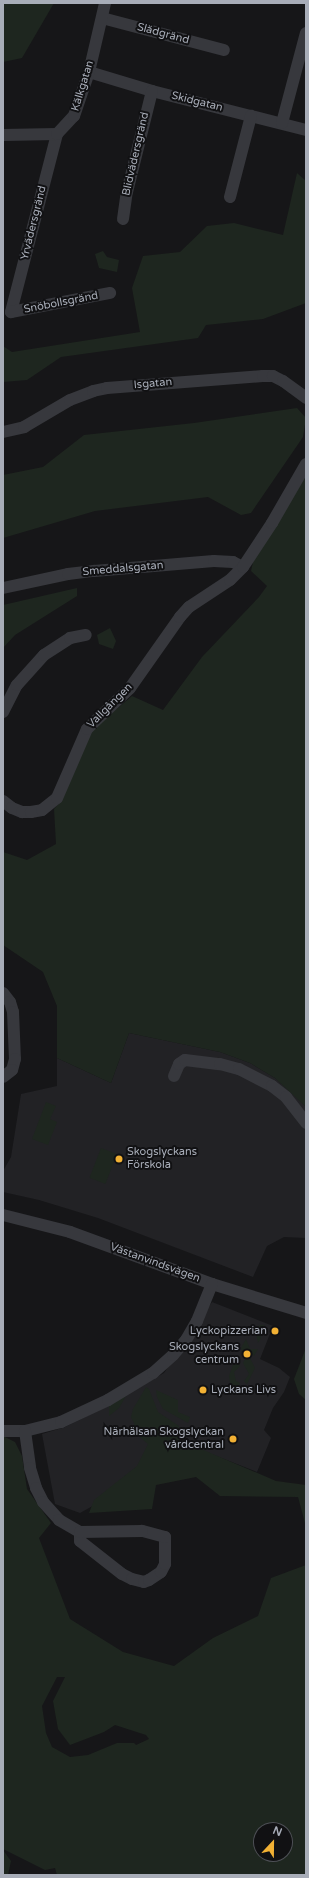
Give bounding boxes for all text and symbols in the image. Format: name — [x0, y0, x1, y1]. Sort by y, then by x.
street label: Slädgränd — [135, 21, 191, 47]
street label: Kälkgatan — [69, 59, 97, 113]
street label: Skidgatan — [170, 89, 224, 115]
street label: Blidvädersgränd — [120, 111, 152, 197]
street label: Yrvädersgränd — [18, 185, 50, 261]
street label: Snöbollsgränd — [23, 289, 99, 317]
street label: Isgatan — [133, 376, 173, 392]
street label: Smeddalsgatan — [82, 559, 164, 579]
street label: Vallgången — [85, 681, 135, 731]
place label: Skogslyckans Förskola — [127, 1146, 197, 1172]
marker: Skogslyckans Förskola — [114, 1154, 124, 1164]
street label: Västanvindsvägen — [108, 1241, 202, 1285]
place label: Lyckopizzerian — [190, 1324, 267, 1338]
marker: Lyckopizzerian — [270, 1326, 280, 1336]
place label: Skogslyckans centrum — [169, 1341, 239, 1367]
marker: Skogslyckans centrum — [242, 1349, 252, 1359]
place label: Lyckans Livs — [211, 1383, 276, 1397]
marker: Lyckans Livs — [198, 1385, 208, 1395]
place label: Närhälsan Skogslyckan vårdcentral — [103, 1426, 224, 1452]
marker: Närhälsan Skogslyckan vårdcentral — [227, 1433, 239, 1445]
north arrow — [253, 1822, 293, 1862]
text: N — [271, 1824, 284, 1839]

